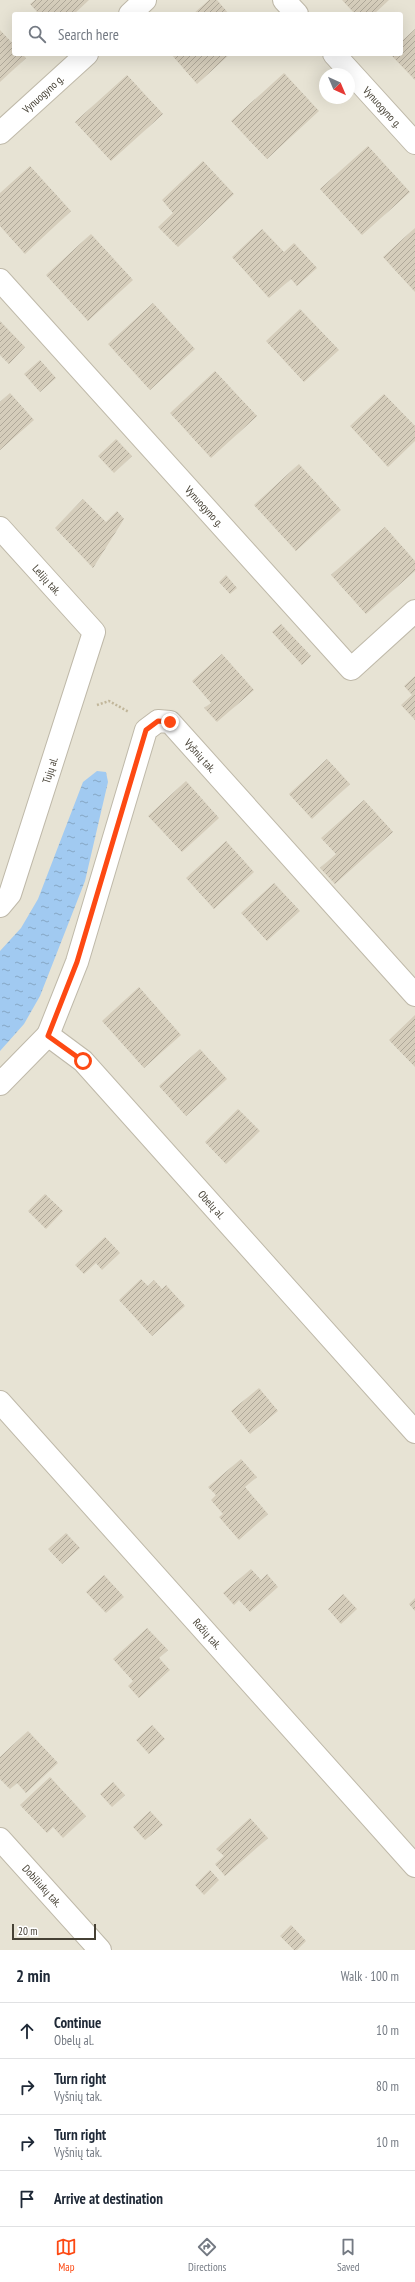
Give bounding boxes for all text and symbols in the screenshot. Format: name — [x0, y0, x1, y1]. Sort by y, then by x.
search box — [12, 12, 403, 56]
icon: search — [26, 23, 48, 45]
text: Search here — [58, 25, 119, 44]
north arrow — [319, 68, 355, 104]
street label: Vynuogyno g. — [19, 72, 67, 117]
street label: Vynuogyno g. — [359, 83, 405, 131]
street label: Vynuogyno g. — [181, 482, 227, 530]
street label: Lelijų tak. — [29, 562, 64, 598]
route end — [161, 713, 179, 731]
street label: Vyšnių tak. — [181, 735, 219, 776]
street label: Tujų al. — [39, 755, 61, 785]
route start — [74, 1052, 92, 1070]
street label: Obelų al. — [195, 1187, 228, 1222]
street label: Rožių tak. — [190, 1615, 225, 1652]
street label: Dobiliukų tak. — [19, 1862, 65, 1910]
scale bar — [12, 1922, 96, 1941]
text: 20 m — [18, 1924, 37, 1938]
text: 2 min — [16, 1965, 50, 1987]
text: Walk · 100 m — [341, 1968, 399, 1985]
text: Continue — [54, 2013, 101, 2032]
icon: ahead — [16, 2020, 38, 2042]
text: 10 m — [376, 2022, 399, 2039]
text: Obelų al. — [54, 2032, 94, 2049]
text: Turn right — [54, 2069, 106, 2088]
icon: right — [16, 2076, 38, 2098]
text: 80 m — [376, 2078, 399, 2095]
text: Vyšnių tak. — [54, 2088, 102, 2105]
text: Turn right — [54, 2125, 106, 2144]
icon: right — [16, 2132, 38, 2154]
text: 10 m — [376, 2134, 399, 2151]
text: Vyšnių tak. — [54, 2144, 102, 2161]
icon: arrive — [16, 2188, 38, 2210]
text: Arrive at destination — [54, 2189, 163, 2208]
tab: Map — [55, 2236, 77, 2274]
tab: Directions — [188, 2236, 226, 2274]
tab: Saved — [337, 2236, 360, 2274]

